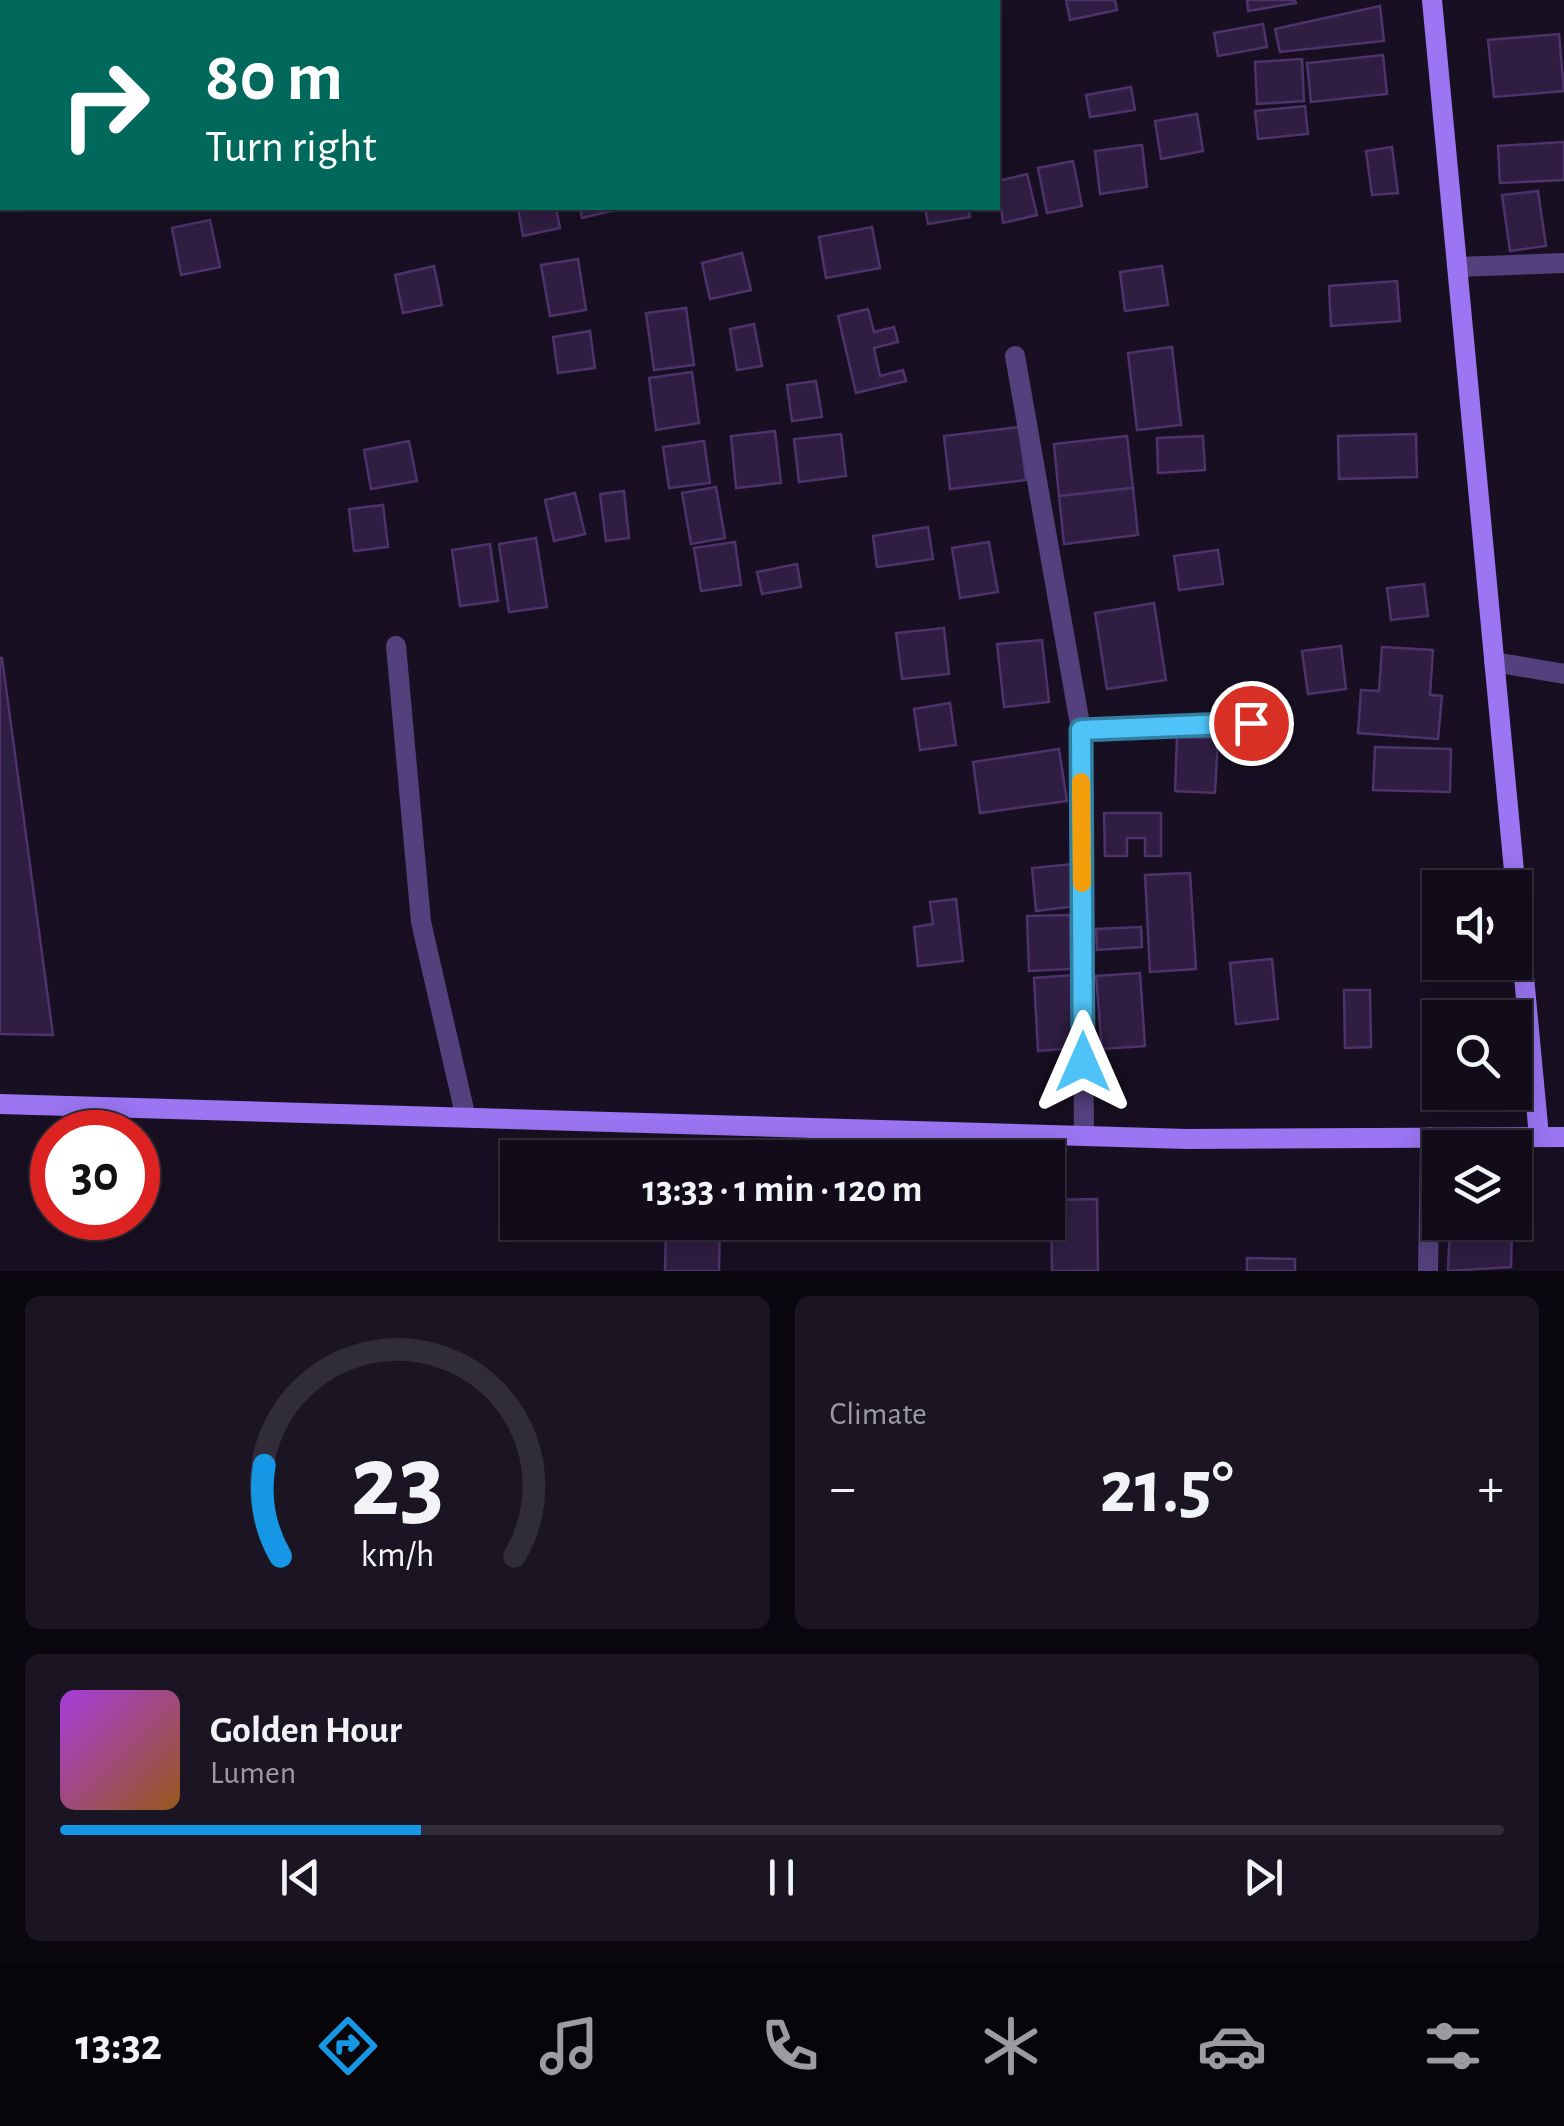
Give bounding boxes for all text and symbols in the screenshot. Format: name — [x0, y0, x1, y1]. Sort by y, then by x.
icon: right — [40, 40, 170, 170]
text: 80 m — [205, 43, 343, 113]
text: Turn right — [205, 125, 377, 170]
pin — [1209, 681, 1294, 766]
icon: arrive — [1224, 696, 1279, 751]
map controls — [1422, 870, 1532, 1240]
button: sound — [1422, 870, 1532, 980]
button: search — [1422, 1000, 1532, 1110]
position arrow — [1031, 1010, 1135, 1114]
speed limit sign: 30 — [30, 1110, 160, 1240]
button: layers — [1422, 1130, 1532, 1240]
text: 13:33 · 1 min · 120 m — [643, 1171, 922, 1209]
text: Climate — [830, 1398, 927, 1430]
text: 23 — [350, 1431, 444, 1535]
text: 21.5° — [1100, 1451, 1234, 1526]
text: − — [830, 1461, 856, 1516]
text: + — [1478, 1461, 1504, 1516]
text: km/h — [360, 1537, 434, 1573]
text: Golden Hour — [210, 1712, 402, 1750]
text: Lumen — [210, 1757, 296, 1789]
icon: previous — [273, 1850, 328, 1905]
icon: pause — [754, 1850, 809, 1905]
icon: next — [1236, 1850, 1291, 1905]
icon: directions — [313, 2011, 383, 2081]
icon: music — [534, 2011, 604, 2081]
icon: phone — [755, 2011, 825, 2081]
icon: climate — [976, 2011, 1046, 2081]
icon: car — [1197, 2011, 1267, 2081]
icon: filters — [1418, 2011, 1488, 2081]
text: 13:32 — [76, 2023, 162, 2068]

